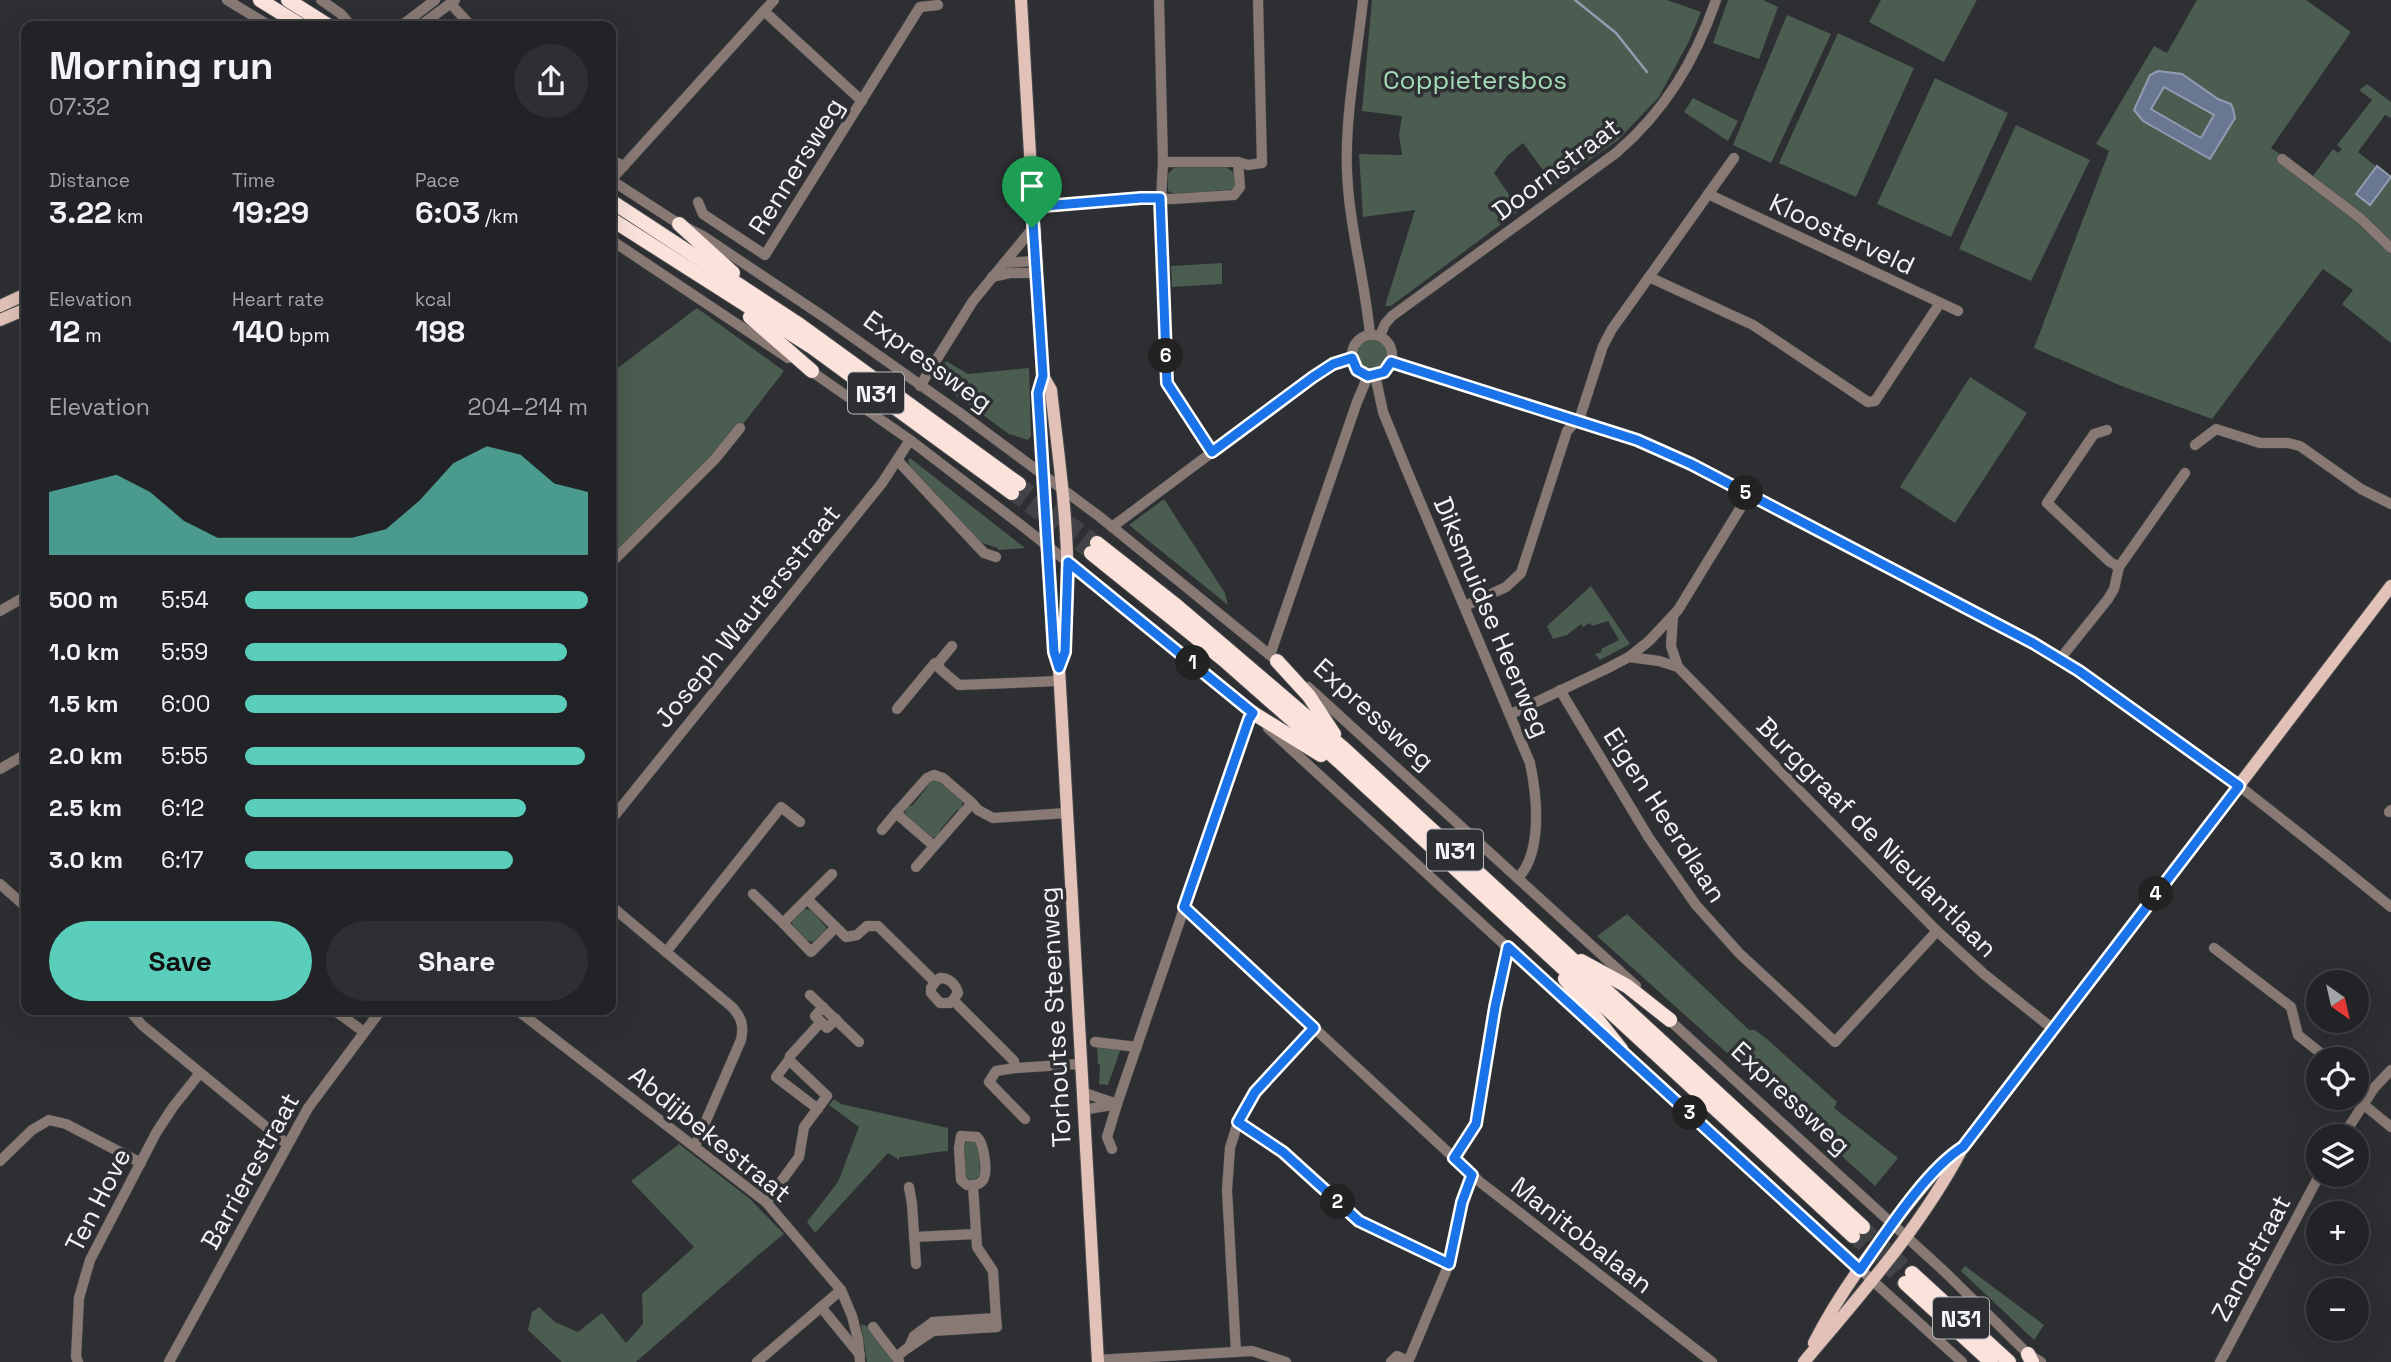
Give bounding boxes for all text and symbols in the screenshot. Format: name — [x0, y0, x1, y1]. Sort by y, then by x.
text: Morning run — [49, 42, 274, 90]
button: share — [514, 44, 588, 118]
park label: Coppietersbos — [1383, 63, 1567, 97]
street label: Rennersweg — [741, 91, 851, 241]
text: 07:32 — [49, 92, 110, 122]
street label: Doornstraat — [1486, 110, 1626, 228]
pin — [1002, 156, 1062, 228]
icon: arrive — [1013, 167, 1051, 205]
text: Distance — [49, 168, 130, 193]
text: Time — [232, 168, 275, 193]
text: Pace — [415, 168, 459, 193]
street label: Kloosterveld — [1764, 186, 1920, 282]
text: 3.22 — [49, 193, 112, 232]
text: 19:29 — [232, 193, 309, 232]
text: 6:03 — [415, 193, 480, 232]
text: km — [112, 204, 143, 229]
text: /km — [480, 204, 519, 229]
text: Elevation — [49, 287, 132, 312]
text: Heart rate — [232, 287, 324, 312]
text: kcal — [415, 287, 452, 312]
street label: Expressweg — [857, 303, 999, 419]
text: 12 — [49, 312, 80, 351]
text: 140 — [232, 312, 284, 351]
text: 198 — [415, 312, 465, 351]
text: m — [80, 323, 102, 348]
text: bpm — [284, 323, 330, 348]
pin: 6 — [1148, 338, 1184, 374]
text: 6 — [1160, 343, 1171, 368]
road number: N31 — [848, 372, 904, 414]
text: Elevation — [49, 392, 150, 422]
text: 204–214 m — [468, 392, 588, 422]
pin: 5 — [1728, 476, 1764, 510]
text: 5 — [1740, 480, 1751, 505]
street label: Diksmuidse Heerweg — [1426, 492, 1558, 742]
street label: Joseph Wautersstraat — [646, 497, 848, 735]
text: 500 m — [49, 585, 118, 615]
text: 5:54 — [161, 585, 209, 615]
text: 1.0 km — [49, 637, 119, 667]
text: 5:59 — [161, 637, 208, 667]
pin: 1 — [1176, 646, 1210, 680]
text: 1 — [1188, 650, 1197, 675]
street label: Expressweg — [1306, 651, 1442, 777]
text: 1.5 km — [49, 689, 119, 719]
text: 6:00 — [161, 689, 210, 719]
street label: Burggraaf de Nieulantlaan — [1749, 709, 2005, 965]
street label: Eigen Heerdlaan — [1596, 721, 1734, 909]
text: 2.0 km — [49, 741, 123, 771]
text: 5:55 — [161, 741, 208, 771]
text: 2.5 km — [49, 793, 122, 823]
text: 6:12 — [161, 793, 204, 823]
road number: N31 — [1427, 830, 1483, 870]
text: 3.0 km — [49, 845, 123, 875]
text: 6:17 — [161, 845, 203, 875]
pin: 4 — [2138, 876, 2174, 912]
text: 4 — [2149, 881, 2162, 906]
street label: Torhoutse Steenweg — [1031, 886, 1079, 1148]
button: Save — [49, 921, 312, 1001]
button: Share — [326, 921, 588, 1001]
north arrow — [2306, 970, 2370, 1032]
map controls — [2306, 970, 2369, 1341]
street label: Expressweg — [1724, 1034, 1858, 1162]
button: locate — [2306, 1047, 2369, 1110]
street label: Abdijbekestraat — [622, 1058, 798, 1210]
street label: Barrierestraat — [193, 1087, 307, 1255]
pin: 3 — [1672, 1096, 1708, 1130]
text: 3 — [1684, 1100, 1695, 1125]
button: layers — [2306, 1124, 2369, 1187]
street label: Ten Hove — [57, 1142, 139, 1258]
street label: Manitobalaan — [1504, 1169, 1660, 1301]
pin: 2 — [1320, 1184, 1356, 1220]
text: 2 — [1332, 1189, 1343, 1214]
street label: Zandstraat — [2204, 1189, 2298, 1327]
button: + — [2306, 1201, 2369, 1264]
button: − — [2306, 1278, 2369, 1341]
road number: N31 — [1933, 1298, 1989, 1338]

